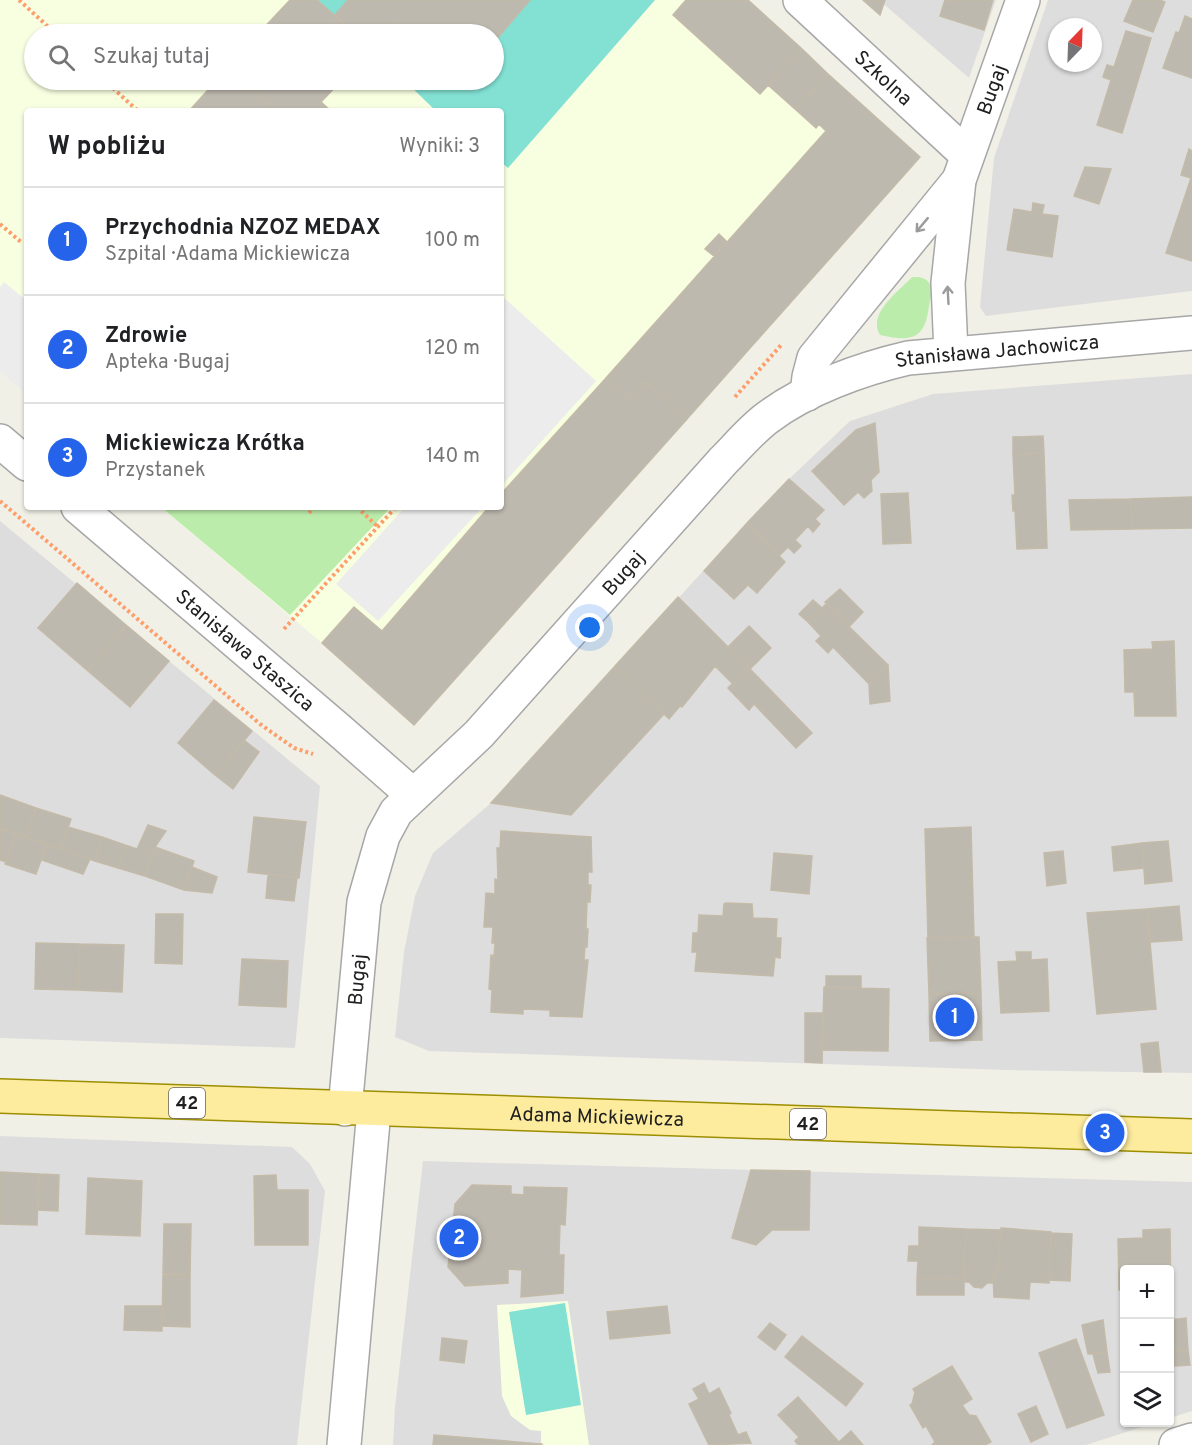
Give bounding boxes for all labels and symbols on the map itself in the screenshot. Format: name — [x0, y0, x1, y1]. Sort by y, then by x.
north arrow — [1048, 18, 1102, 72]
street label: Szkolna — [848, 46, 917, 113]
street label: Bugaj — [972, 61, 1014, 119]
one-way arrow — [916, 216, 929, 232]
one-way arrow — [943, 286, 954, 305]
street label: Stanisława Jachowicza — [893, 330, 1100, 376]
street label: Bugaj — [598, 546, 652, 602]
street label: Stanisława Staszica — [169, 585, 319, 718]
your location — [575, 613, 604, 642]
street label: Bugaj — [344, 953, 374, 1007]
pin: 1 — [936, 994, 974, 1040]
road number: 42 — [169, 1088, 205, 1118]
street label: Adama Mickiewicza — [509, 1102, 684, 1134]
road number: 42 — [790, 1109, 826, 1139]
pin: 3 — [1086, 1110, 1124, 1156]
pin: 2 — [440, 1216, 478, 1260]

